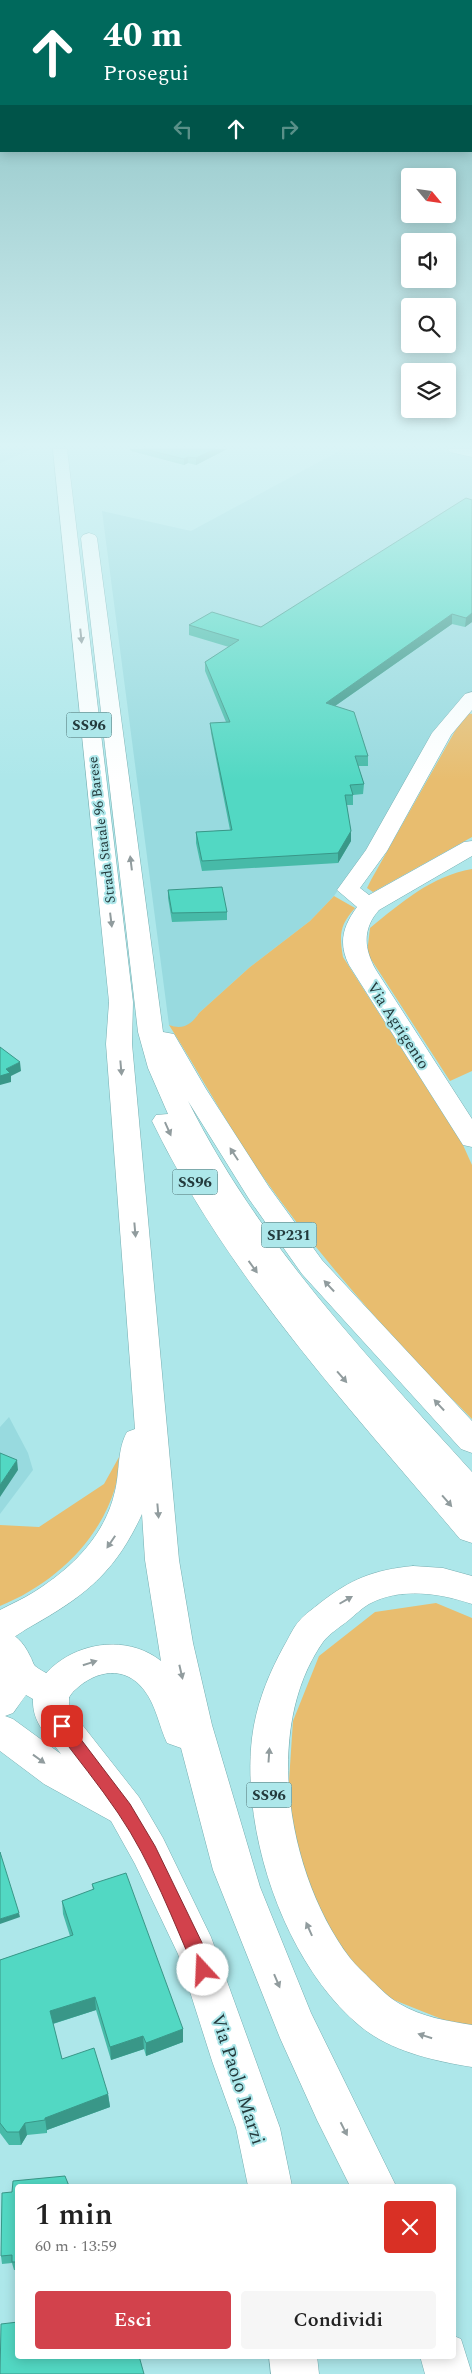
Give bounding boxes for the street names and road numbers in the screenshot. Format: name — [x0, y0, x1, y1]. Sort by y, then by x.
road number: SS96 — [66, 712, 112, 738]
street label: Strada Statale 96 Barese — [82, 755, 121, 904]
street label: Via Agrigento — [361, 977, 436, 1074]
road number: SS96 — [172, 1170, 218, 1194]
road number: SP231 — [262, 1222, 316, 1248]
road number: SS96 — [246, 1782, 292, 1808]
street label: Via Paolo Marzi — [203, 2010, 272, 2149]

